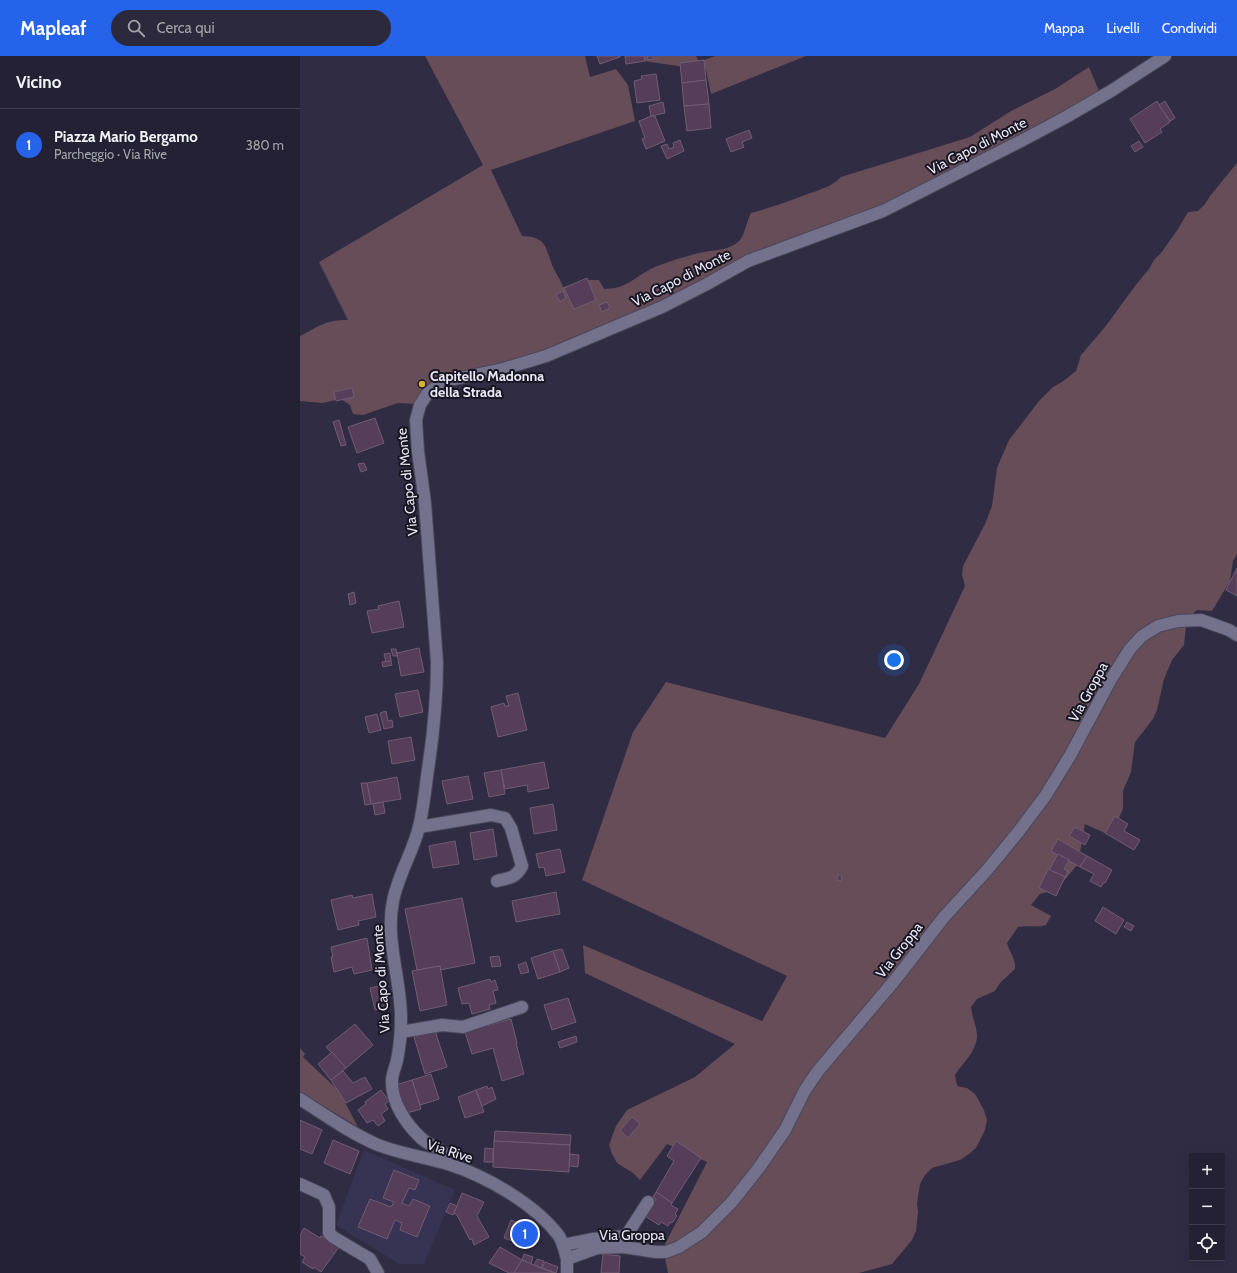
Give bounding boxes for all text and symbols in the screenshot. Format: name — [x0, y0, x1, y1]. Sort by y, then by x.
search box — [111, 10, 391, 46]
text: Mapleaf — [20, 17, 87, 40]
icon: search — [125, 17, 147, 39]
text: Cerca qui — [157, 19, 215, 37]
text: Mappa — [1044, 19, 1084, 37]
text: Livelli — [1106, 19, 1140, 37]
text: Condividi — [1162, 19, 1217, 37]
text: Vicino — [16, 72, 61, 92]
street label: Via Capo di Monte — [925, 113, 1029, 179]
text: Piazza Mario Bergamo — [54, 128, 198, 146]
text: 1 — [27, 137, 31, 153]
text: 380 m — [246, 137, 284, 153]
text: Parcheggio · Via Rive — [54, 146, 167, 162]
street label: Via Capo di Monte — [629, 245, 733, 311]
place label: Capitello Madonna della Strada — [430, 367, 544, 401]
marker: Capitello Madonna della Strada — [417, 379, 427, 389]
street label: Via Capo di Monte — [392, 427, 422, 537]
your location — [884, 650, 904, 670]
street label: Via Groppa — [1064, 659, 1112, 725]
street label: Via Groppa — [872, 918, 926, 981]
street label: Via Capo di Monte — [368, 924, 394, 1034]
street label: Via Rive — [425, 1135, 475, 1167]
map controls — [1189, 1153, 1225, 1261]
button: + — [1189, 1153, 1225, 1189]
button: − — [1189, 1189, 1225, 1225]
pin: 1 — [512, 1219, 538, 1249]
button: locate — [1189, 1225, 1225, 1261]
street label: Via Groppa — [599, 1226, 665, 1244]

